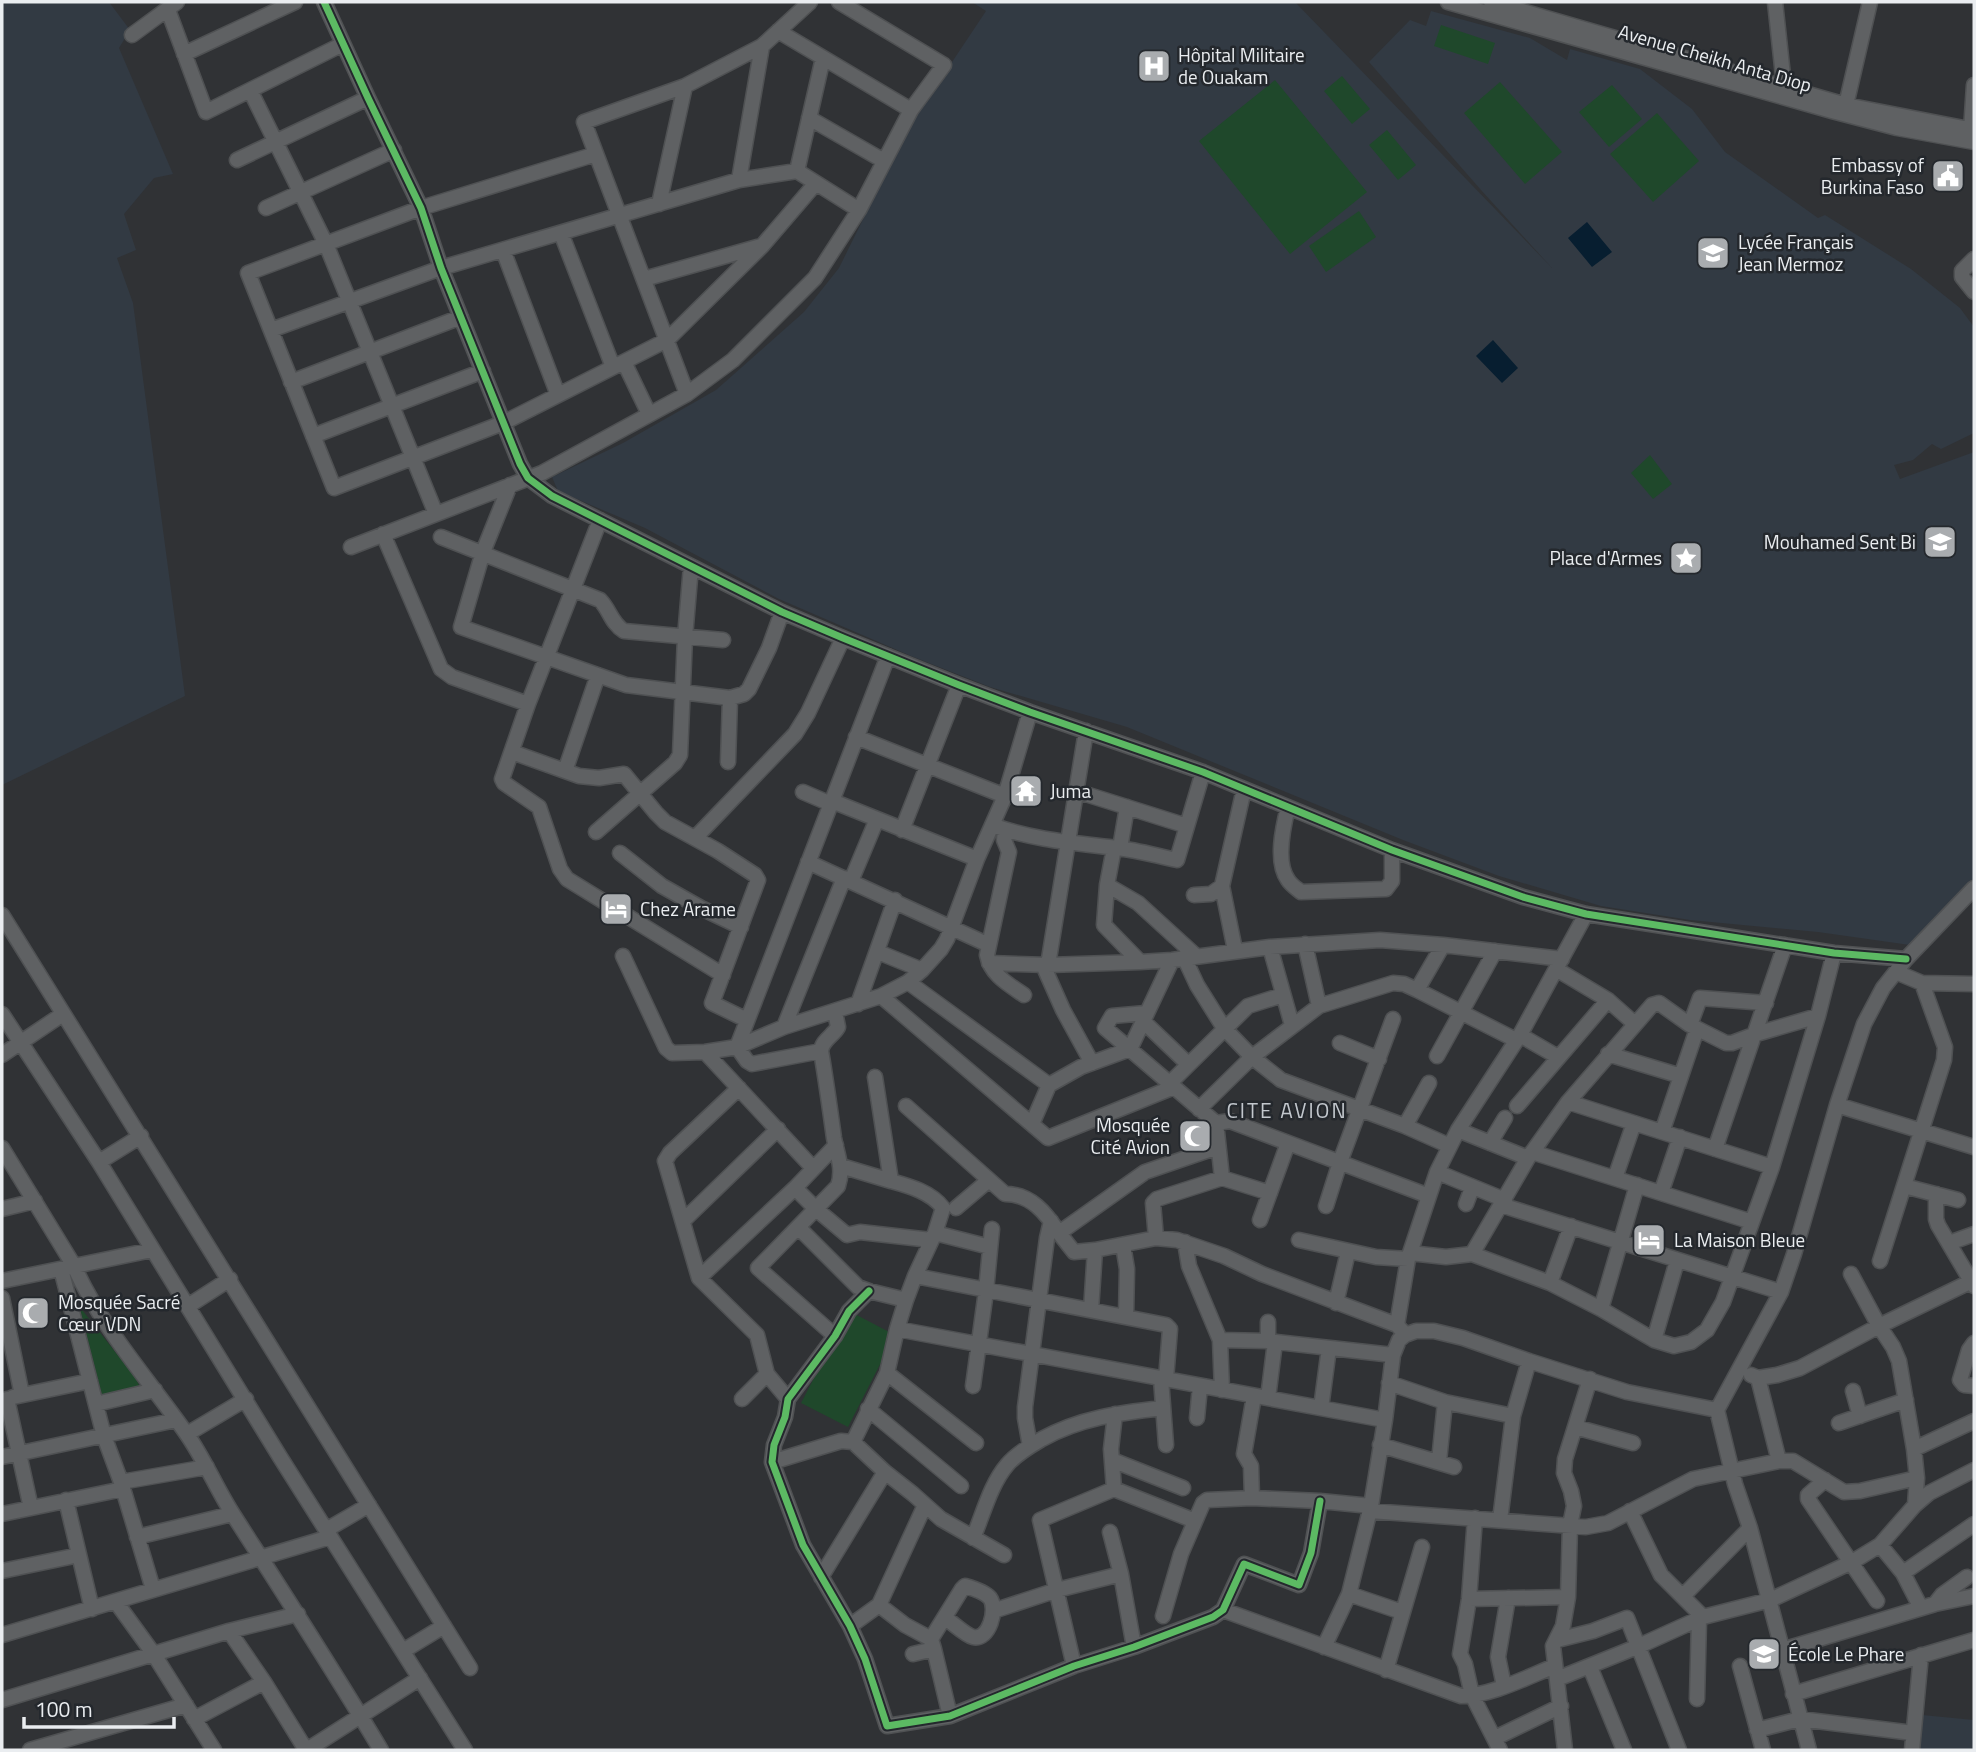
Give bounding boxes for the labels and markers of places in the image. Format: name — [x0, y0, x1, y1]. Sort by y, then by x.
place label: Hôpital Militaire de Ouakam — [1178, 40, 1305, 91]
hospital icon: Hôpital Militaire de Ouakam — [1135, 47, 1173, 85]
place label: Embassy of Burkina Faso — [1821, 150, 1925, 201]
public building icon: Embassy of Burkina Faso — [1929, 157, 1967, 195]
place label: Lycée Français Jean Mermoz — [1738, 227, 1854, 278]
school or university icon: Lycée Français Jean Mermoz — [1694, 234, 1732, 272]
school or university icon: Mouhamed Sent Bi — [1921, 523, 1959, 561]
place label: Mouhamed Sent Bi — [1764, 527, 1916, 556]
place icon: Place d'Armes — [1667, 539, 1705, 577]
place label: Place d'Armes — [1549, 543, 1662, 572]
temple icon: Juma — [1007, 772, 1045, 810]
place label: Juma — [1050, 776, 1091, 805]
hotel icon: Chez Arame — [597, 890, 635, 928]
place label: Chez Arame — [640, 894, 736, 923]
place label: Mosquée Cité Avion — [1091, 1110, 1170, 1161]
mosque icon: Mosquée Cité Avion — [1176, 1117, 1214, 1155]
hotel icon: La Maison Bleue — [1630, 1221, 1668, 1259]
place label: La Maison Bleue — [1674, 1225, 1805, 1254]
place label: Mosquée Sacré Cœur VDN — [58, 1287, 180, 1338]
mosque icon: Mosquée Sacré Cœur VDN — [14, 1294, 52, 1332]
school or university icon: École Le Phare — [1745, 1635, 1783, 1673]
place label: École Le Phare — [1788, 1639, 1904, 1668]

